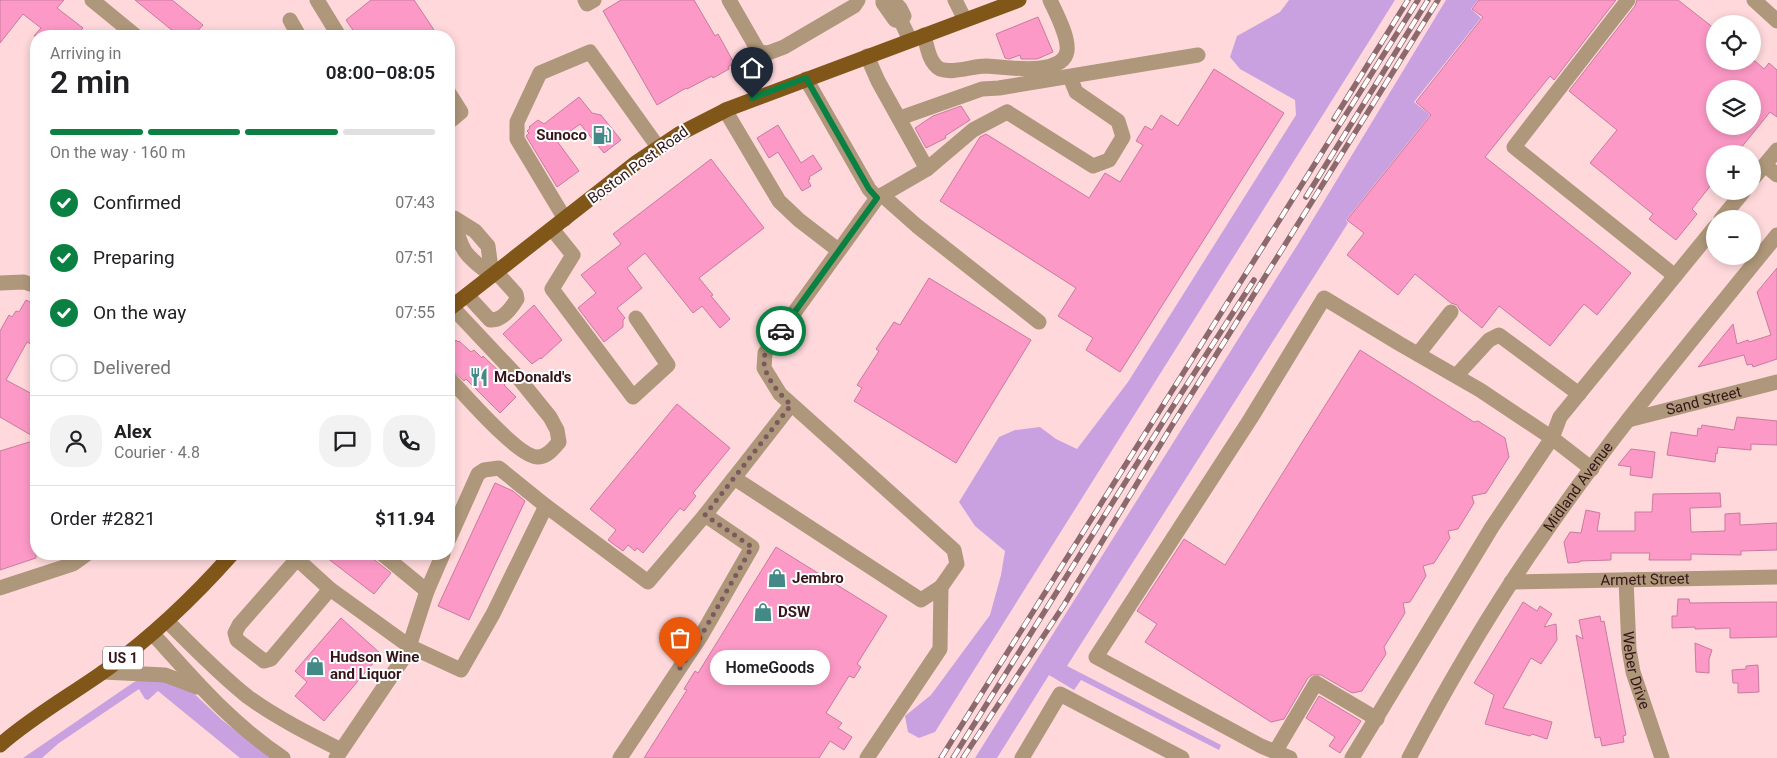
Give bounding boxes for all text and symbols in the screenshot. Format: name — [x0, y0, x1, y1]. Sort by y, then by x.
map controls — [1706, 15, 1761, 265]
button: locate — [1706, 15, 1761, 70]
text: Arriving in — [50, 44, 121, 63]
pin — [731, 47, 773, 98]
icon: home — [738, 54, 766, 82]
text: 08:00–08:05 — [326, 61, 435, 84]
text: 2 min — [50, 63, 130, 101]
button: layers — [1706, 80, 1761, 135]
street label: Boston Post Road — [584, 123, 692, 207]
fuel station icon: Sunoco — [591, 124, 613, 146]
place label: Sunoco — [536, 126, 587, 144]
text: On the way · 160 m — [50, 143, 186, 162]
button: + — [1706, 145, 1761, 200]
icon: check — [50, 189, 78, 217]
text: Confirmed — [93, 191, 181, 214]
text: 07:43 — [395, 193, 435, 212]
button: − — [1706, 210, 1761, 265]
icon: check — [50, 244, 78, 272]
text: Preparing — [93, 246, 175, 269]
text: 07:51 — [395, 248, 435, 267]
icon: check — [50, 299, 78, 327]
text: On the way — [93, 301, 186, 324]
text: 07:55 — [395, 303, 435, 322]
courier — [756, 306, 806, 356]
icon: car — [767, 317, 795, 345]
text: Delivered — [93, 356, 171, 379]
restaurant icon: McDonald's — [468, 366, 490, 388]
place label: McDonald's — [494, 368, 572, 386]
street label: Sand Street — [1664, 382, 1743, 419]
button: person — [50, 415, 102, 467]
button: chat — [319, 415, 371, 467]
button: phone — [383, 415, 435, 467]
text: Alex — [114, 420, 152, 443]
street label: Midland Avenue — [1539, 438, 1617, 535]
text: Courier · 4.8 — [114, 443, 200, 462]
text: Order #2821 — [50, 507, 156, 530]
text: $11.94 — [375, 507, 435, 530]
shop icon: Jembro — [766, 567, 788, 589]
place label: Jembro — [792, 569, 844, 587]
street label: Armett Street — [1600, 570, 1690, 589]
shop icon: DSW — [752, 601, 774, 623]
place label: DSW — [778, 603, 810, 621]
pin — [659, 617, 701, 668]
icon: bag — [666, 624, 694, 652]
street label: Weber Drive — [1619, 631, 1654, 711]
road number: US 1 — [103, 646, 143, 670]
place label: Hudson Wine and Liquor — [330, 648, 419, 683]
callout: HomeGoods — [710, 650, 830, 686]
shop icon: Hudson Wine and Liquor — [304, 655, 326, 677]
text: HomeGoods — [725, 658, 815, 677]

